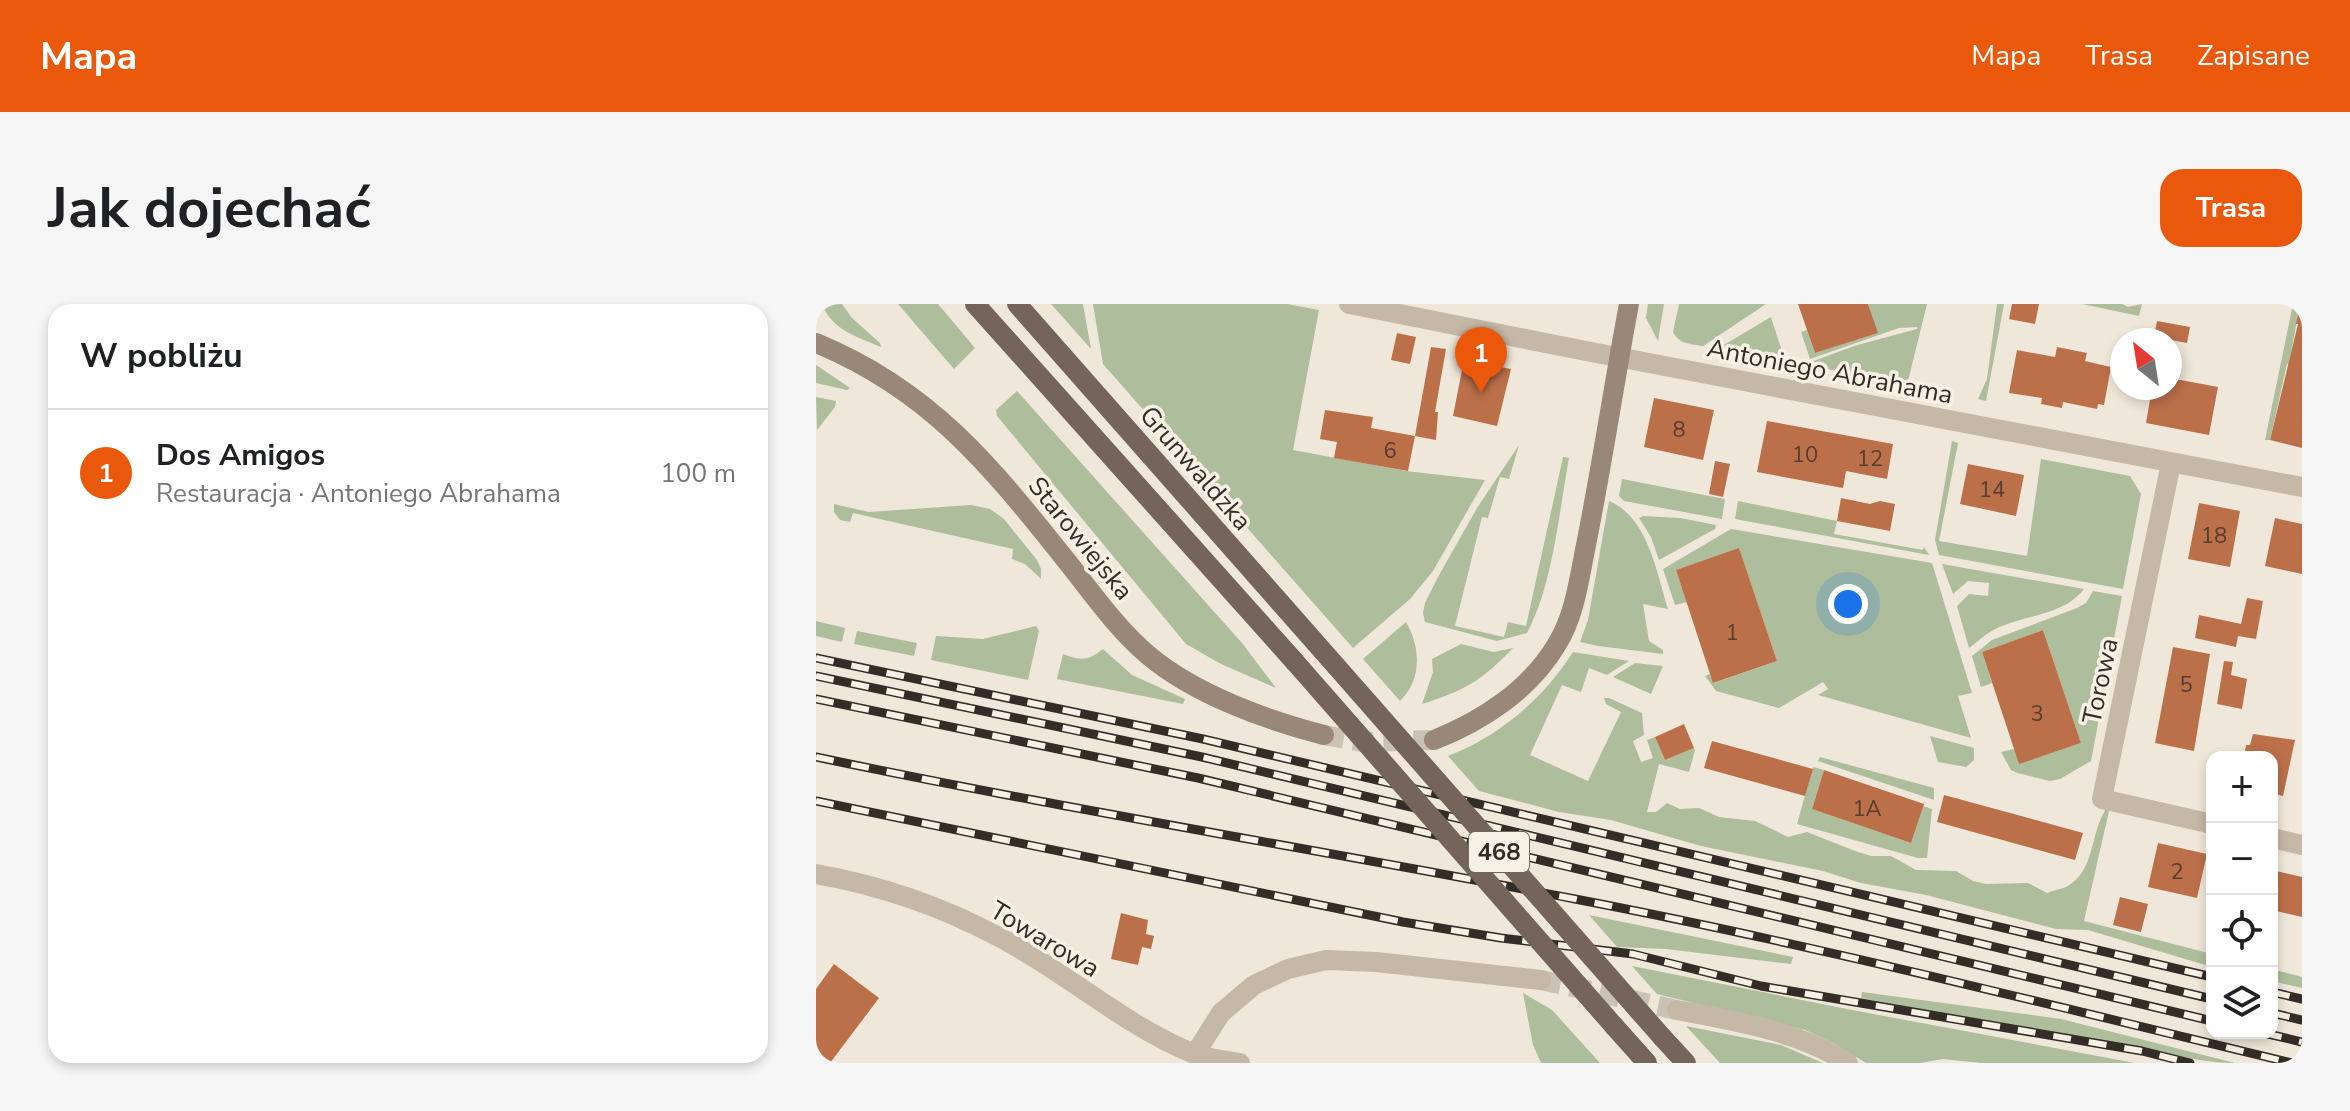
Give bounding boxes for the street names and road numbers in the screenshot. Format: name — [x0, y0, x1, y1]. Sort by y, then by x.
street label: Antoniego Abrahama — [1704, 330, 1956, 413]
street label: Grunwaldzka — [1132, 399, 1259, 538]
street label: Starowiejska — [1020, 469, 1141, 607]
street label: Torowa — [2074, 635, 2127, 727]
road number: 468 — [1469, 832, 1529, 872]
street label: Towarowa — [983, 893, 1106, 986]

